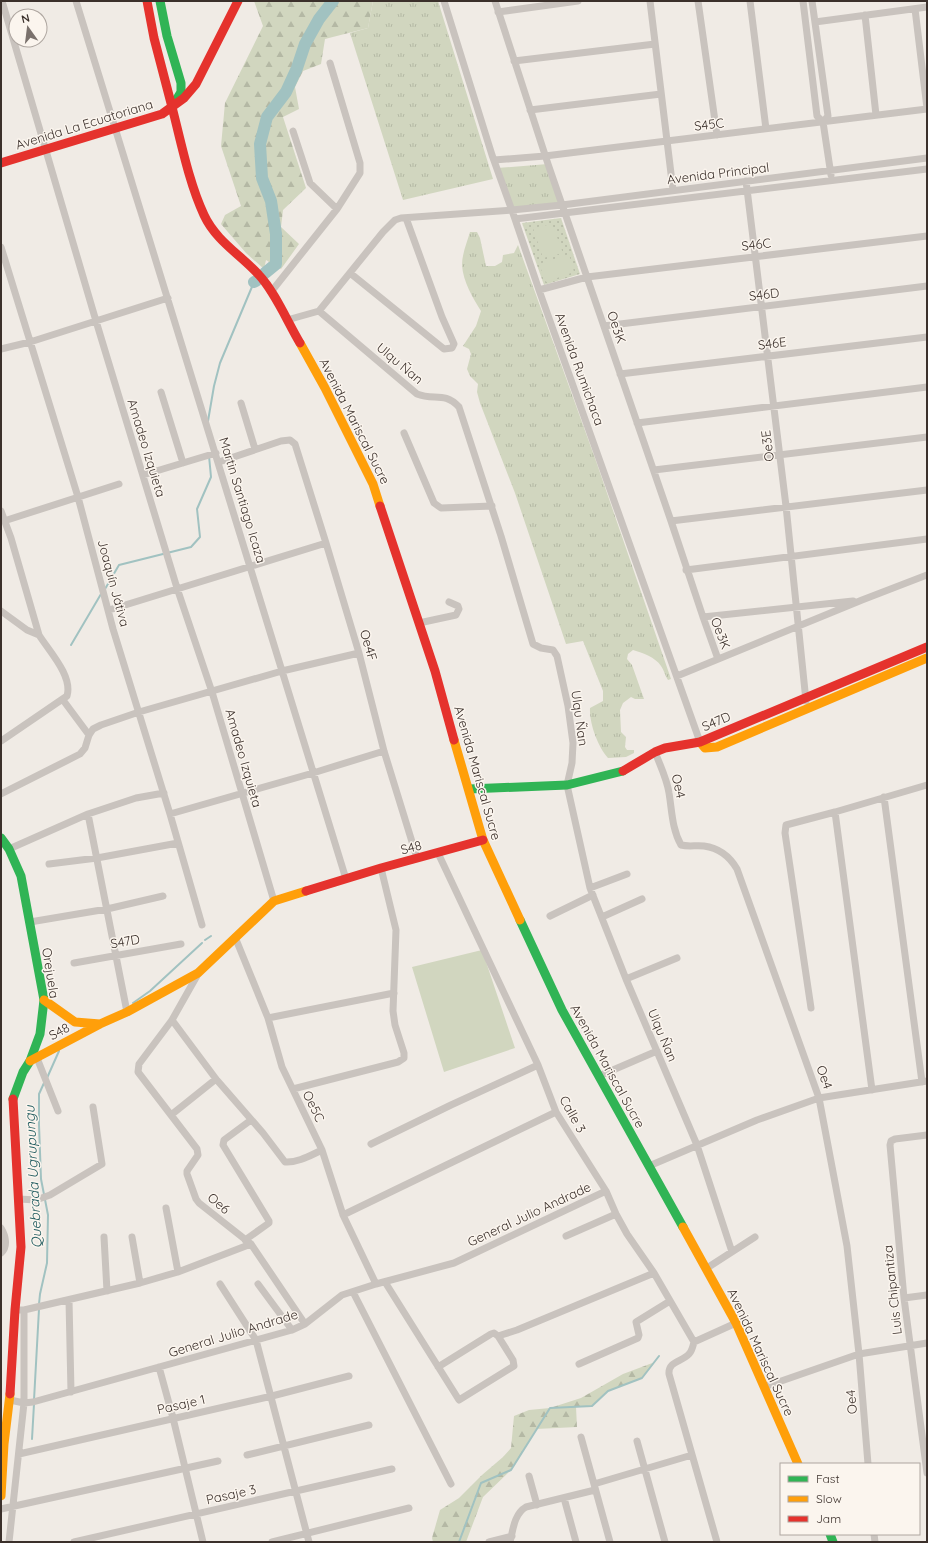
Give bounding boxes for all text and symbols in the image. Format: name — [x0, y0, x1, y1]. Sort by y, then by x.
north arrow — [8, 8, 48, 48]
text: N — [20, 11, 31, 26]
street label: Avenida La Ecuatoriana — [13, 95, 155, 153]
street label: S45C — [693, 114, 725, 134]
street label: Avenida Principal — [666, 159, 770, 187]
street label: S46C — [740, 234, 772, 254]
street label: S46D — [748, 284, 780, 304]
street label: Oe3K — [604, 309, 630, 345]
street label: Avenida Rumichaca — [552, 310, 608, 428]
street label: S46E — [757, 333, 787, 353]
street label: Ulqu Ñan — [373, 339, 427, 387]
street label: Avenida Mariscal Sucre — [316, 355, 394, 487]
street label: Amadeo Izquieta — [124, 397, 170, 499]
street label: Oe3E — [757, 429, 777, 463]
street label: Martin Santiago Icaza — [216, 435, 270, 565]
street label: Joaquín Játiva — [95, 538, 133, 628]
street label: Oe3K — [708, 615, 734, 651]
street label: Oe4F — [357, 628, 381, 662]
street label: Ulqu Ñan — [568, 689, 592, 747]
street label: Avenida Mariscal Sucre — [451, 704, 505, 842]
street label: Amadeo Izquieta — [222, 707, 266, 809]
street label: S47D — [699, 708, 733, 734]
street label: Oe4 — [668, 772, 690, 800]
street label: S48 — [399, 837, 423, 857]
street label: S47D — [109, 931, 141, 951]
street label: Orejuela — [39, 946, 63, 1000]
street label: Avenida Mariscal Sucre — [567, 1001, 649, 1131]
street label: Ulqu Ñan — [645, 1006, 681, 1064]
street label: S48 — [46, 1019, 72, 1043]
street label: Oe4 — [813, 1063, 837, 1091]
street label: Oe5C — [300, 1088, 329, 1125]
street label: Calle 3 — [556, 1093, 590, 1135]
water label: Quebrada Ugrupungu — [20, 1104, 46, 1249]
street label: General Julio Andrade — [465, 1178, 593, 1250]
street label: Oe6 — [205, 1189, 233, 1217]
street label: Luis Chipantiza — [879, 1244, 905, 1336]
street label: Avenida Mariscal Sucre — [724, 1286, 798, 1418]
street label: General Julio Andrade — [166, 1306, 300, 1360]
street label: Oe4 — [842, 1389, 860, 1415]
street label: Pasaje 1 — [155, 1391, 207, 1417]
legend — [780, 1463, 920, 1535]
text: Fast — [816, 1471, 840, 1486]
street label: Pasaje 3 — [204, 1480, 258, 1508]
text: Slow — [816, 1491, 842, 1506]
text: Jam — [816, 1511, 841, 1526]

